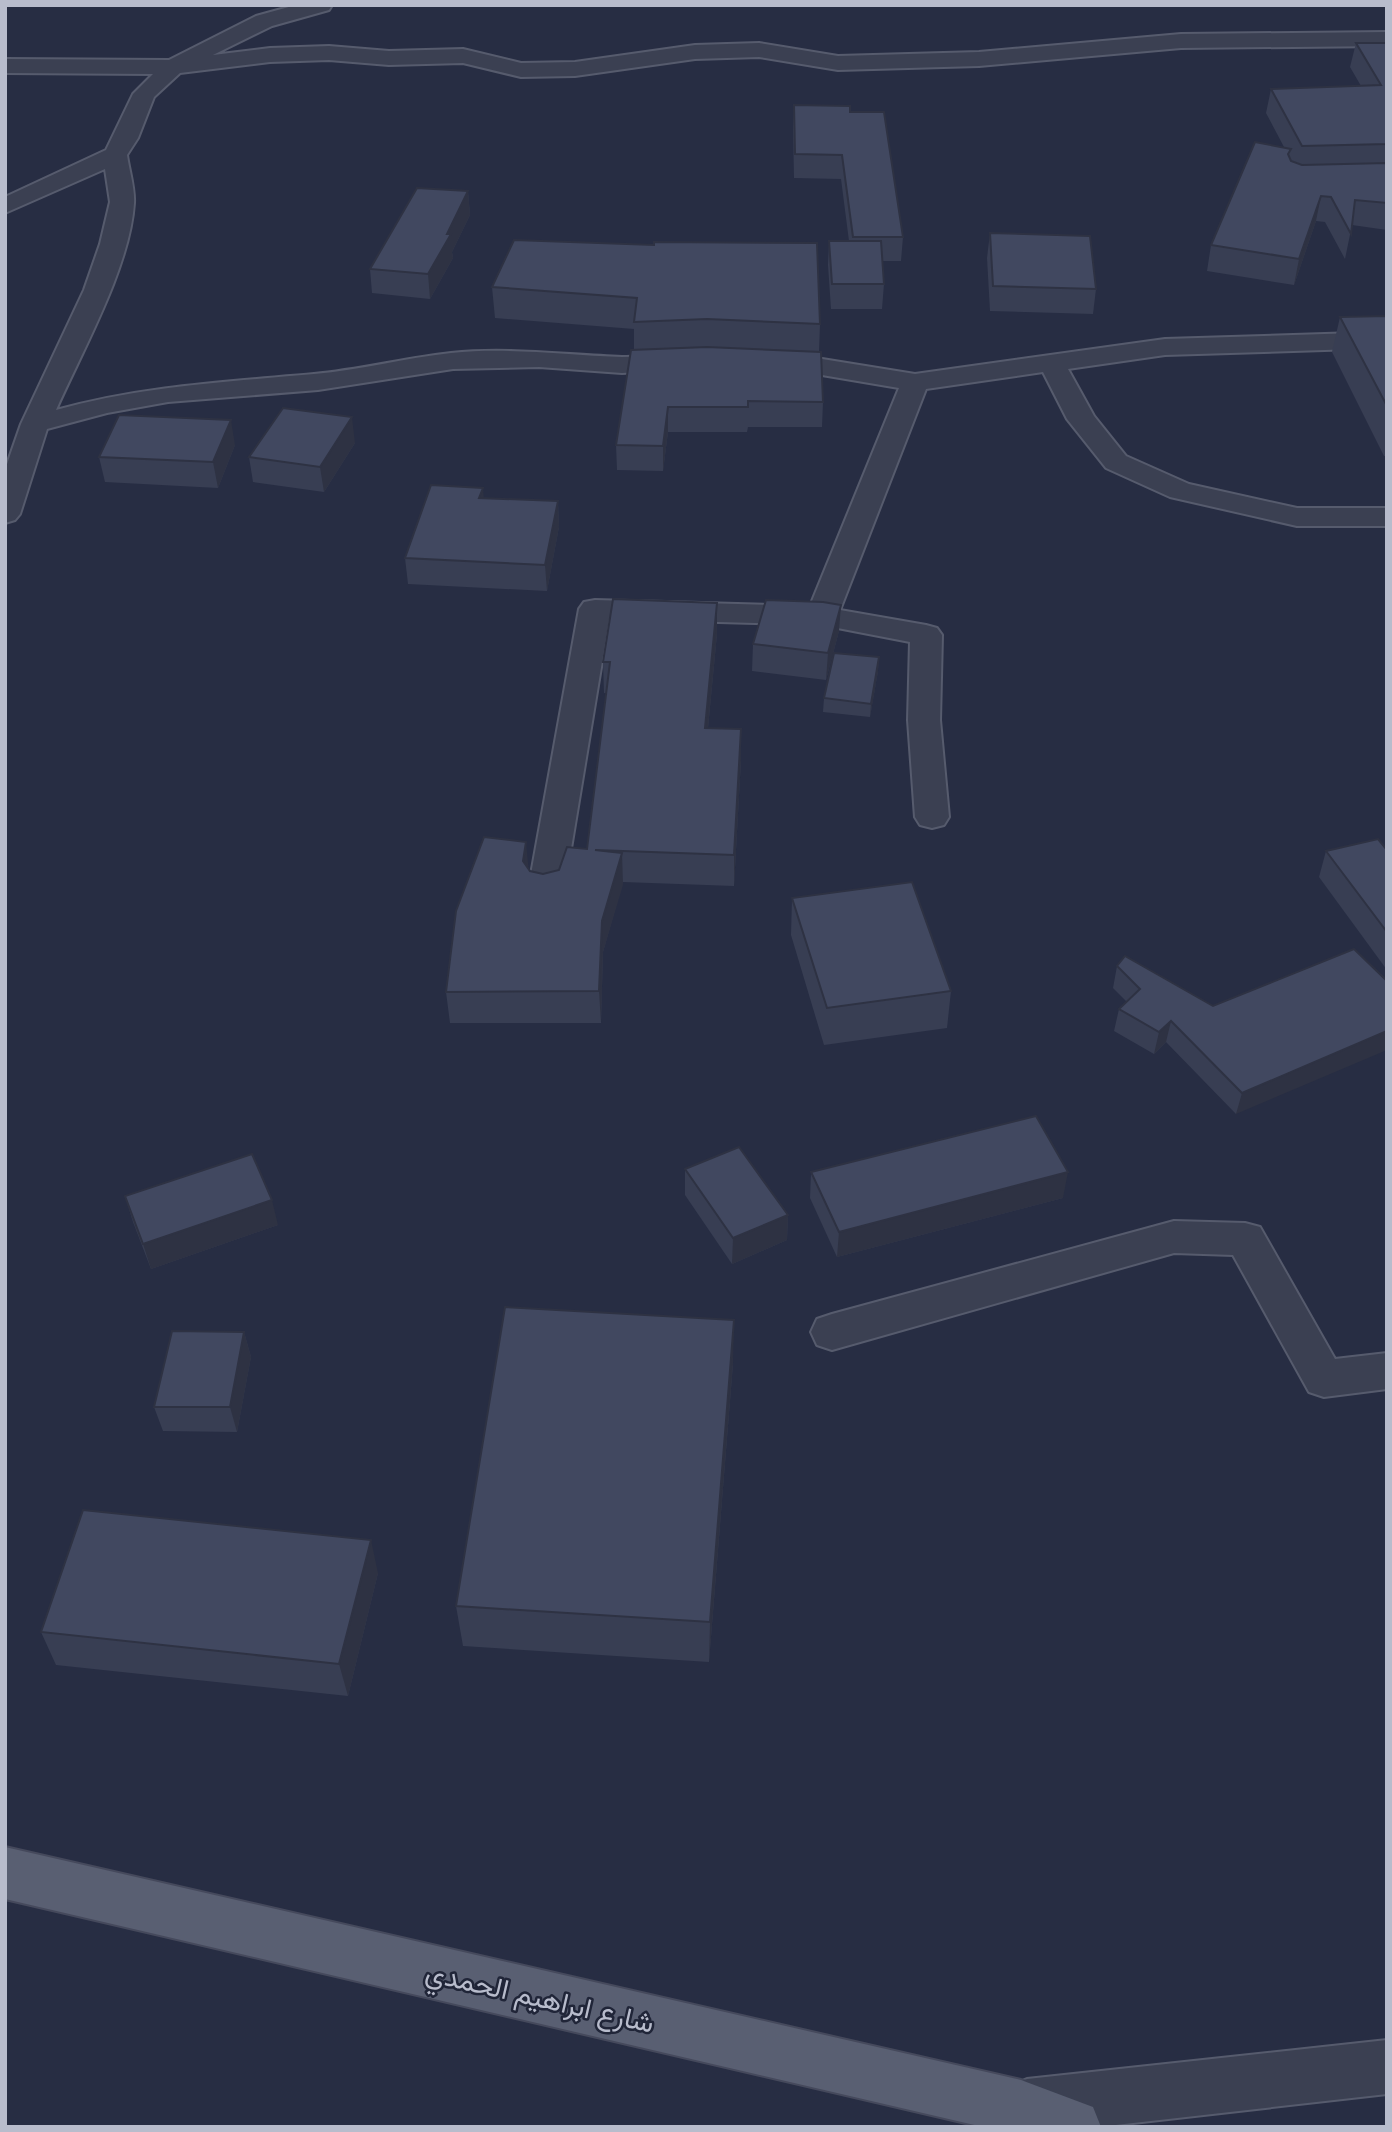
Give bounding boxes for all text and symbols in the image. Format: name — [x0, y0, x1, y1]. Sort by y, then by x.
street label: شارع ابراهيم الحمدي — [421, 1953, 658, 2046]

